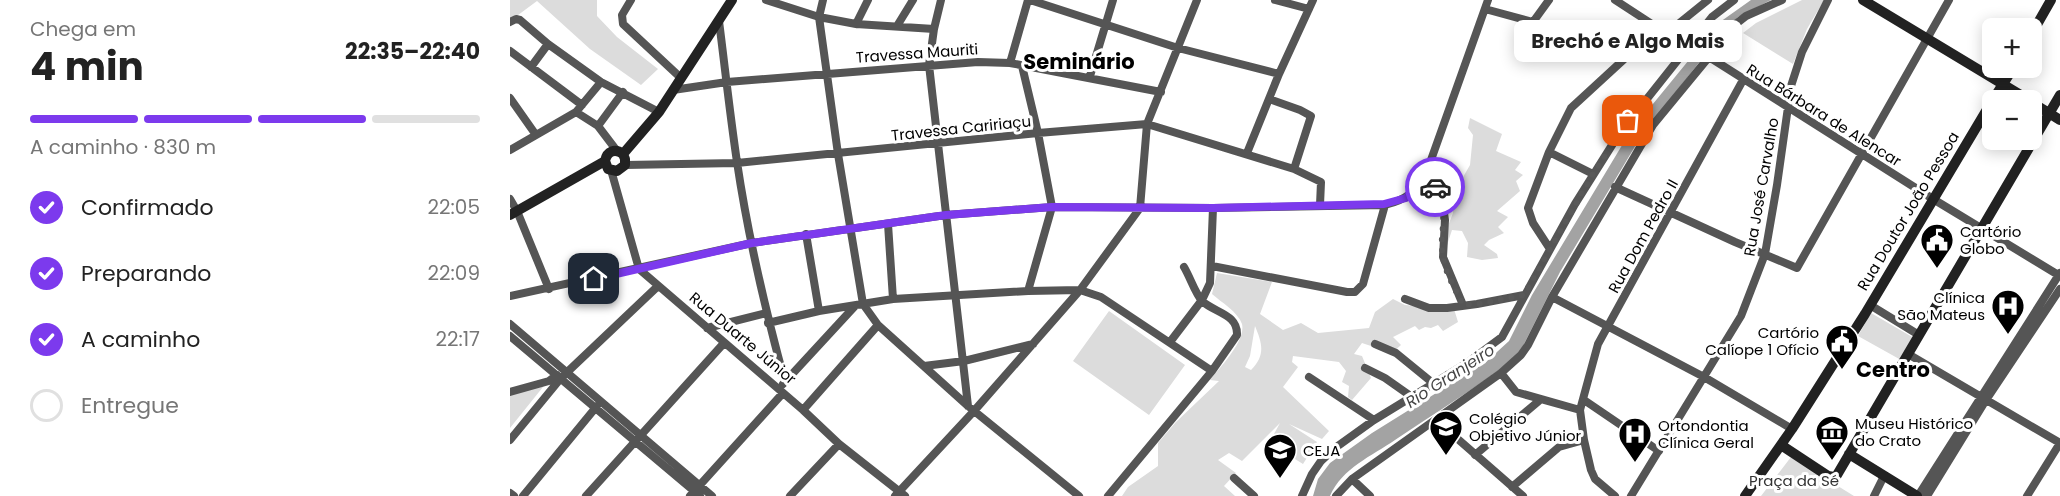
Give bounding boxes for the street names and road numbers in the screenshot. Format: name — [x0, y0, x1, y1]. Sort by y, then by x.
street label: Travessa Mauriti — [855, 38, 979, 68]
street label: Rua Bárbara de Alencar — [1743, 59, 1906, 171]
street label: Travessa Caririaçu — [890, 110, 1032, 146]
street label: Rua José Carvalho — [1738, 116, 1784, 258]
street label: Rua Doutor João Pessoa — [1852, 128, 1964, 294]
street label: Rua Dom Pedro II — [1603, 175, 1683, 297]
street label: Rua Duarte Júnior — [685, 287, 801, 389]

